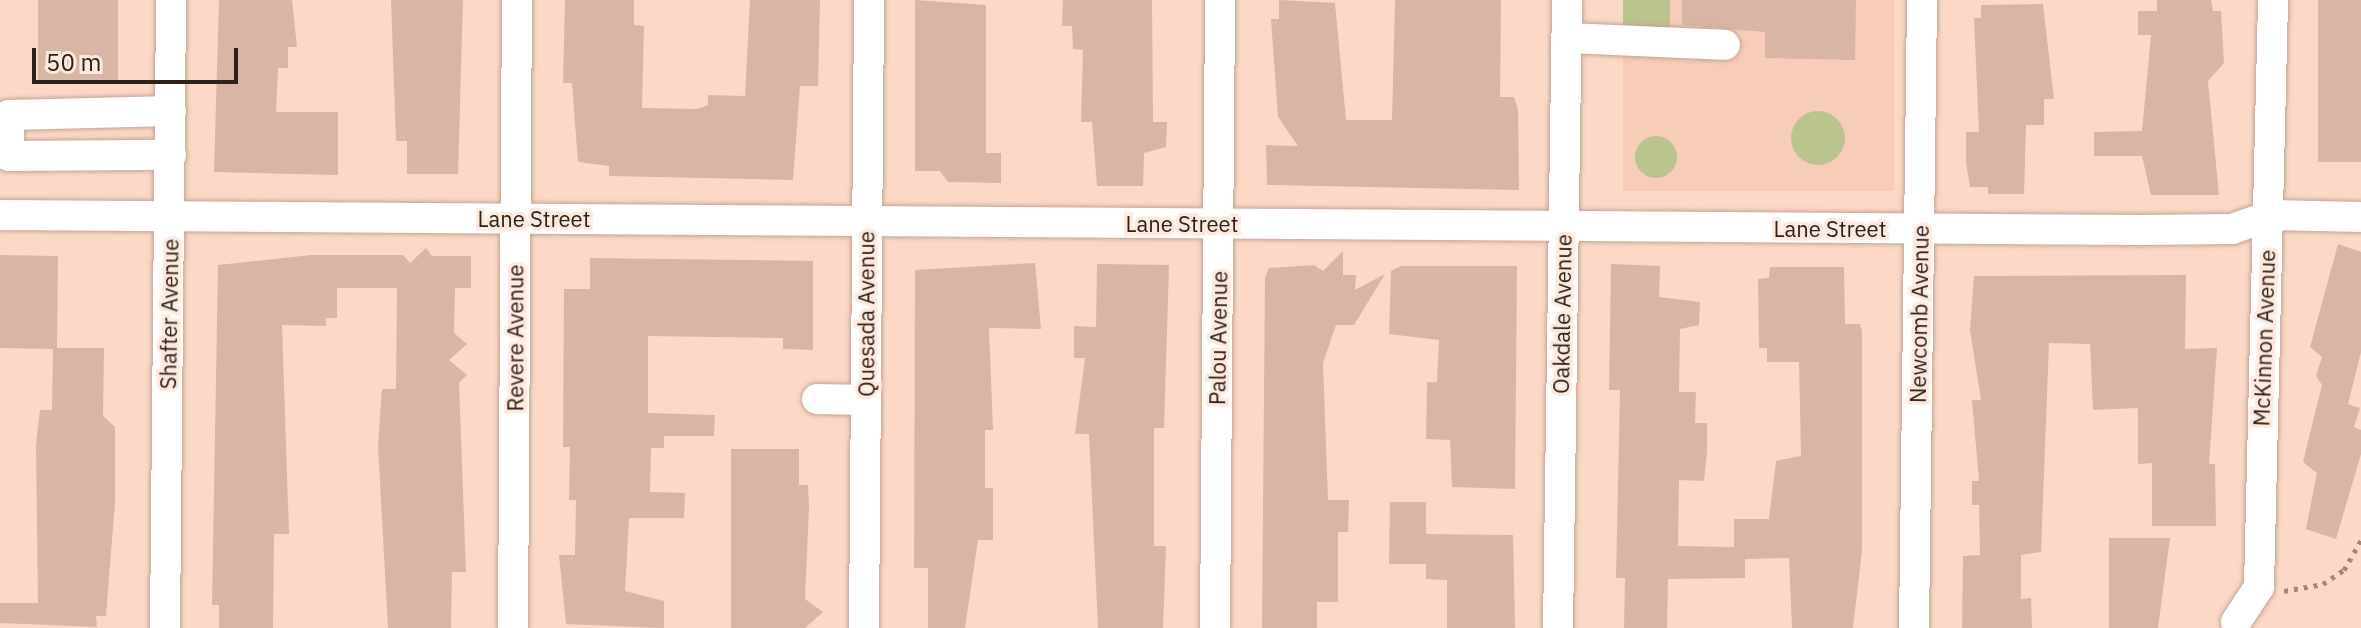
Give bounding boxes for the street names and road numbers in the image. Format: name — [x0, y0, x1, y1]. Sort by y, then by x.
street label: Lane Street — [478, 206, 590, 232]
street label: Lane Street — [1126, 211, 1238, 237]
street label: Lane Street — [1774, 216, 1886, 242]
street label: Newcomb Avenue — [1904, 225, 1934, 403]
street label: Quesada Avenue — [853, 231, 879, 397]
street label: Oakdale Avenue — [1547, 234, 1577, 394]
street label: Shafter Avenue — [154, 238, 184, 390]
street label: McKinnon Avenue — [2248, 249, 2280, 427]
street label: Revere Avenue — [502, 264, 528, 412]
street label: Palou Avenue — [1204, 271, 1232, 405]

